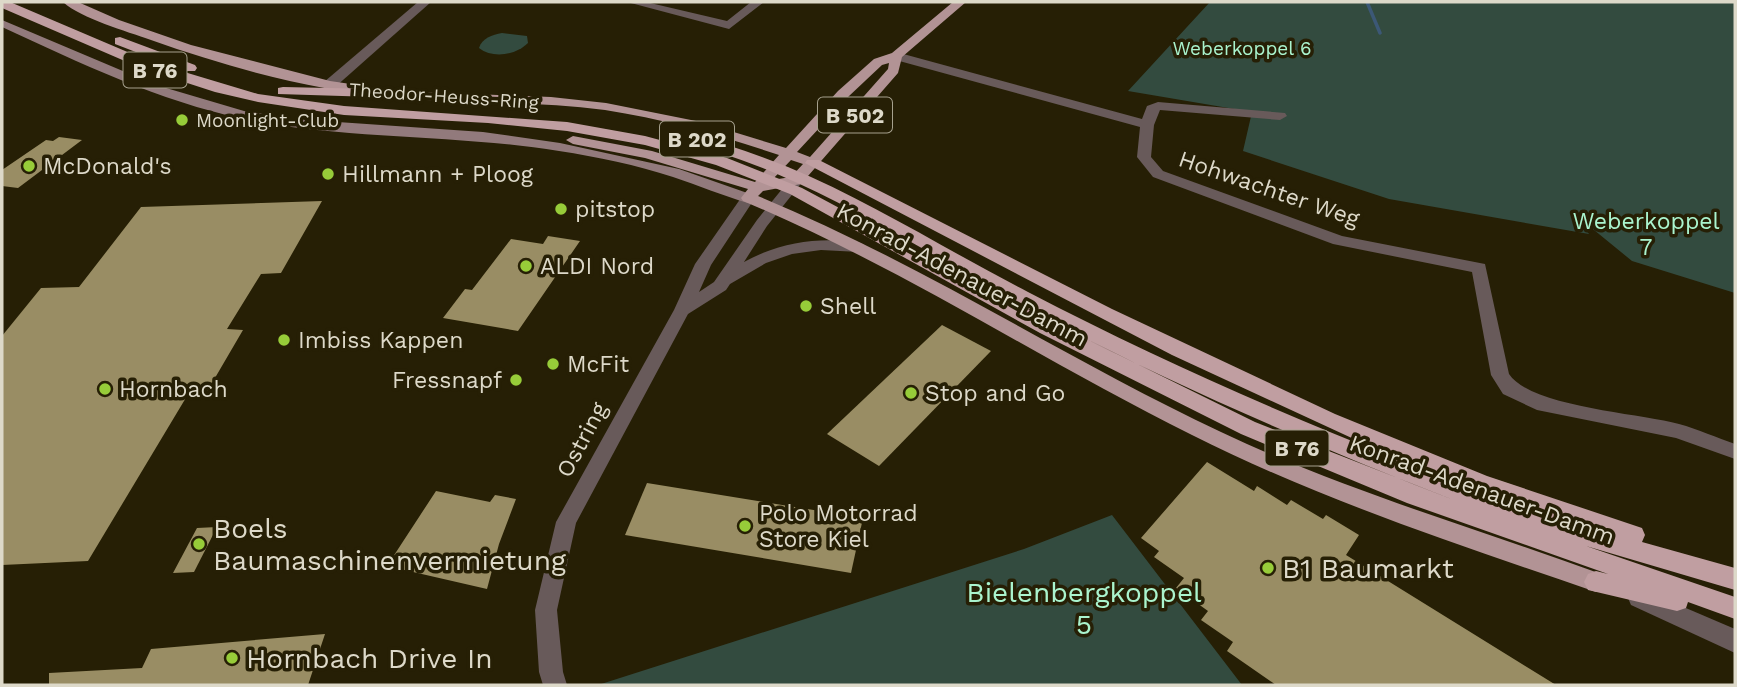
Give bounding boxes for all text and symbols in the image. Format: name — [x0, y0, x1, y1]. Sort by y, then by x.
park label: Weberkoppel 6 — [1172, 37, 1312, 60]
road number: B 76 — [124, 52, 186, 88]
street label: Theodor-Heuss-Ring — [348, 78, 541, 114]
road number: B 502 — [818, 97, 892, 132]
place label: Moonlight-Club — [196, 109, 339, 132]
marker: Moonlight-Club — [174, 112, 190, 128]
road number: B 202 — [660, 122, 734, 156]
street label: Hohwachter Weg — [1175, 145, 1364, 233]
place label: McDonald's — [43, 153, 172, 180]
marker: McDonald's — [21, 158, 37, 174]
place label: Hillmann + Ploog — [342, 161, 534, 188]
marker: Hillmann + Ploog — [320, 166, 336, 182]
place label: pitstop — [575, 196, 655, 223]
street label: Konrad-Adenauer-Damm — [832, 197, 1092, 353]
marker: pitstop — [553, 201, 569, 217]
park label: Weberkoppel 7 — [1572, 208, 1720, 261]
place label: ALDI Nord — [540, 253, 654, 280]
marker: ALDI Nord — [518, 258, 534, 274]
place label: Shell — [820, 293, 876, 320]
marker: Shell — [798, 298, 814, 314]
place label: Imbiss Kappen — [298, 327, 463, 354]
marker: Imbiss Kappen — [276, 332, 292, 348]
place label: McFit — [567, 351, 629, 378]
marker: McFit — [545, 356, 561, 372]
place label: Fressnapf — [392, 367, 502, 394]
marker: Fressnapf — [508, 372, 524, 388]
place label: Hornbach — [119, 376, 228, 403]
place label: Stop and Go — [925, 380, 1065, 407]
marker: Hornbach — [97, 381, 113, 397]
marker: Stop and Go — [903, 385, 919, 401]
street label: Ostring — [551, 397, 613, 482]
street label: Konrad-Adenauer-Damm — [1346, 429, 1618, 551]
road number: B 76 — [1266, 430, 1328, 466]
place label: Polo Motorrad Store Kiel — [759, 500, 918, 553]
place label: Boels Baumaschinenvermietung — [213, 512, 566, 577]
marker: Polo Motorrad Store Kiel — [737, 518, 753, 534]
marker: Boels Baumaschinenvermietung — [191, 536, 207, 552]
place label: B1 Baumarkt — [1282, 552, 1454, 585]
marker: B1 Baumarkt — [1260, 560, 1276, 576]
park label: Bielenbergkoppel 5 — [966, 576, 1202, 641]
place label: Hornbach Drive In — [246, 642, 493, 675]
marker: Hornbach Drive In — [224, 650, 240, 666]

